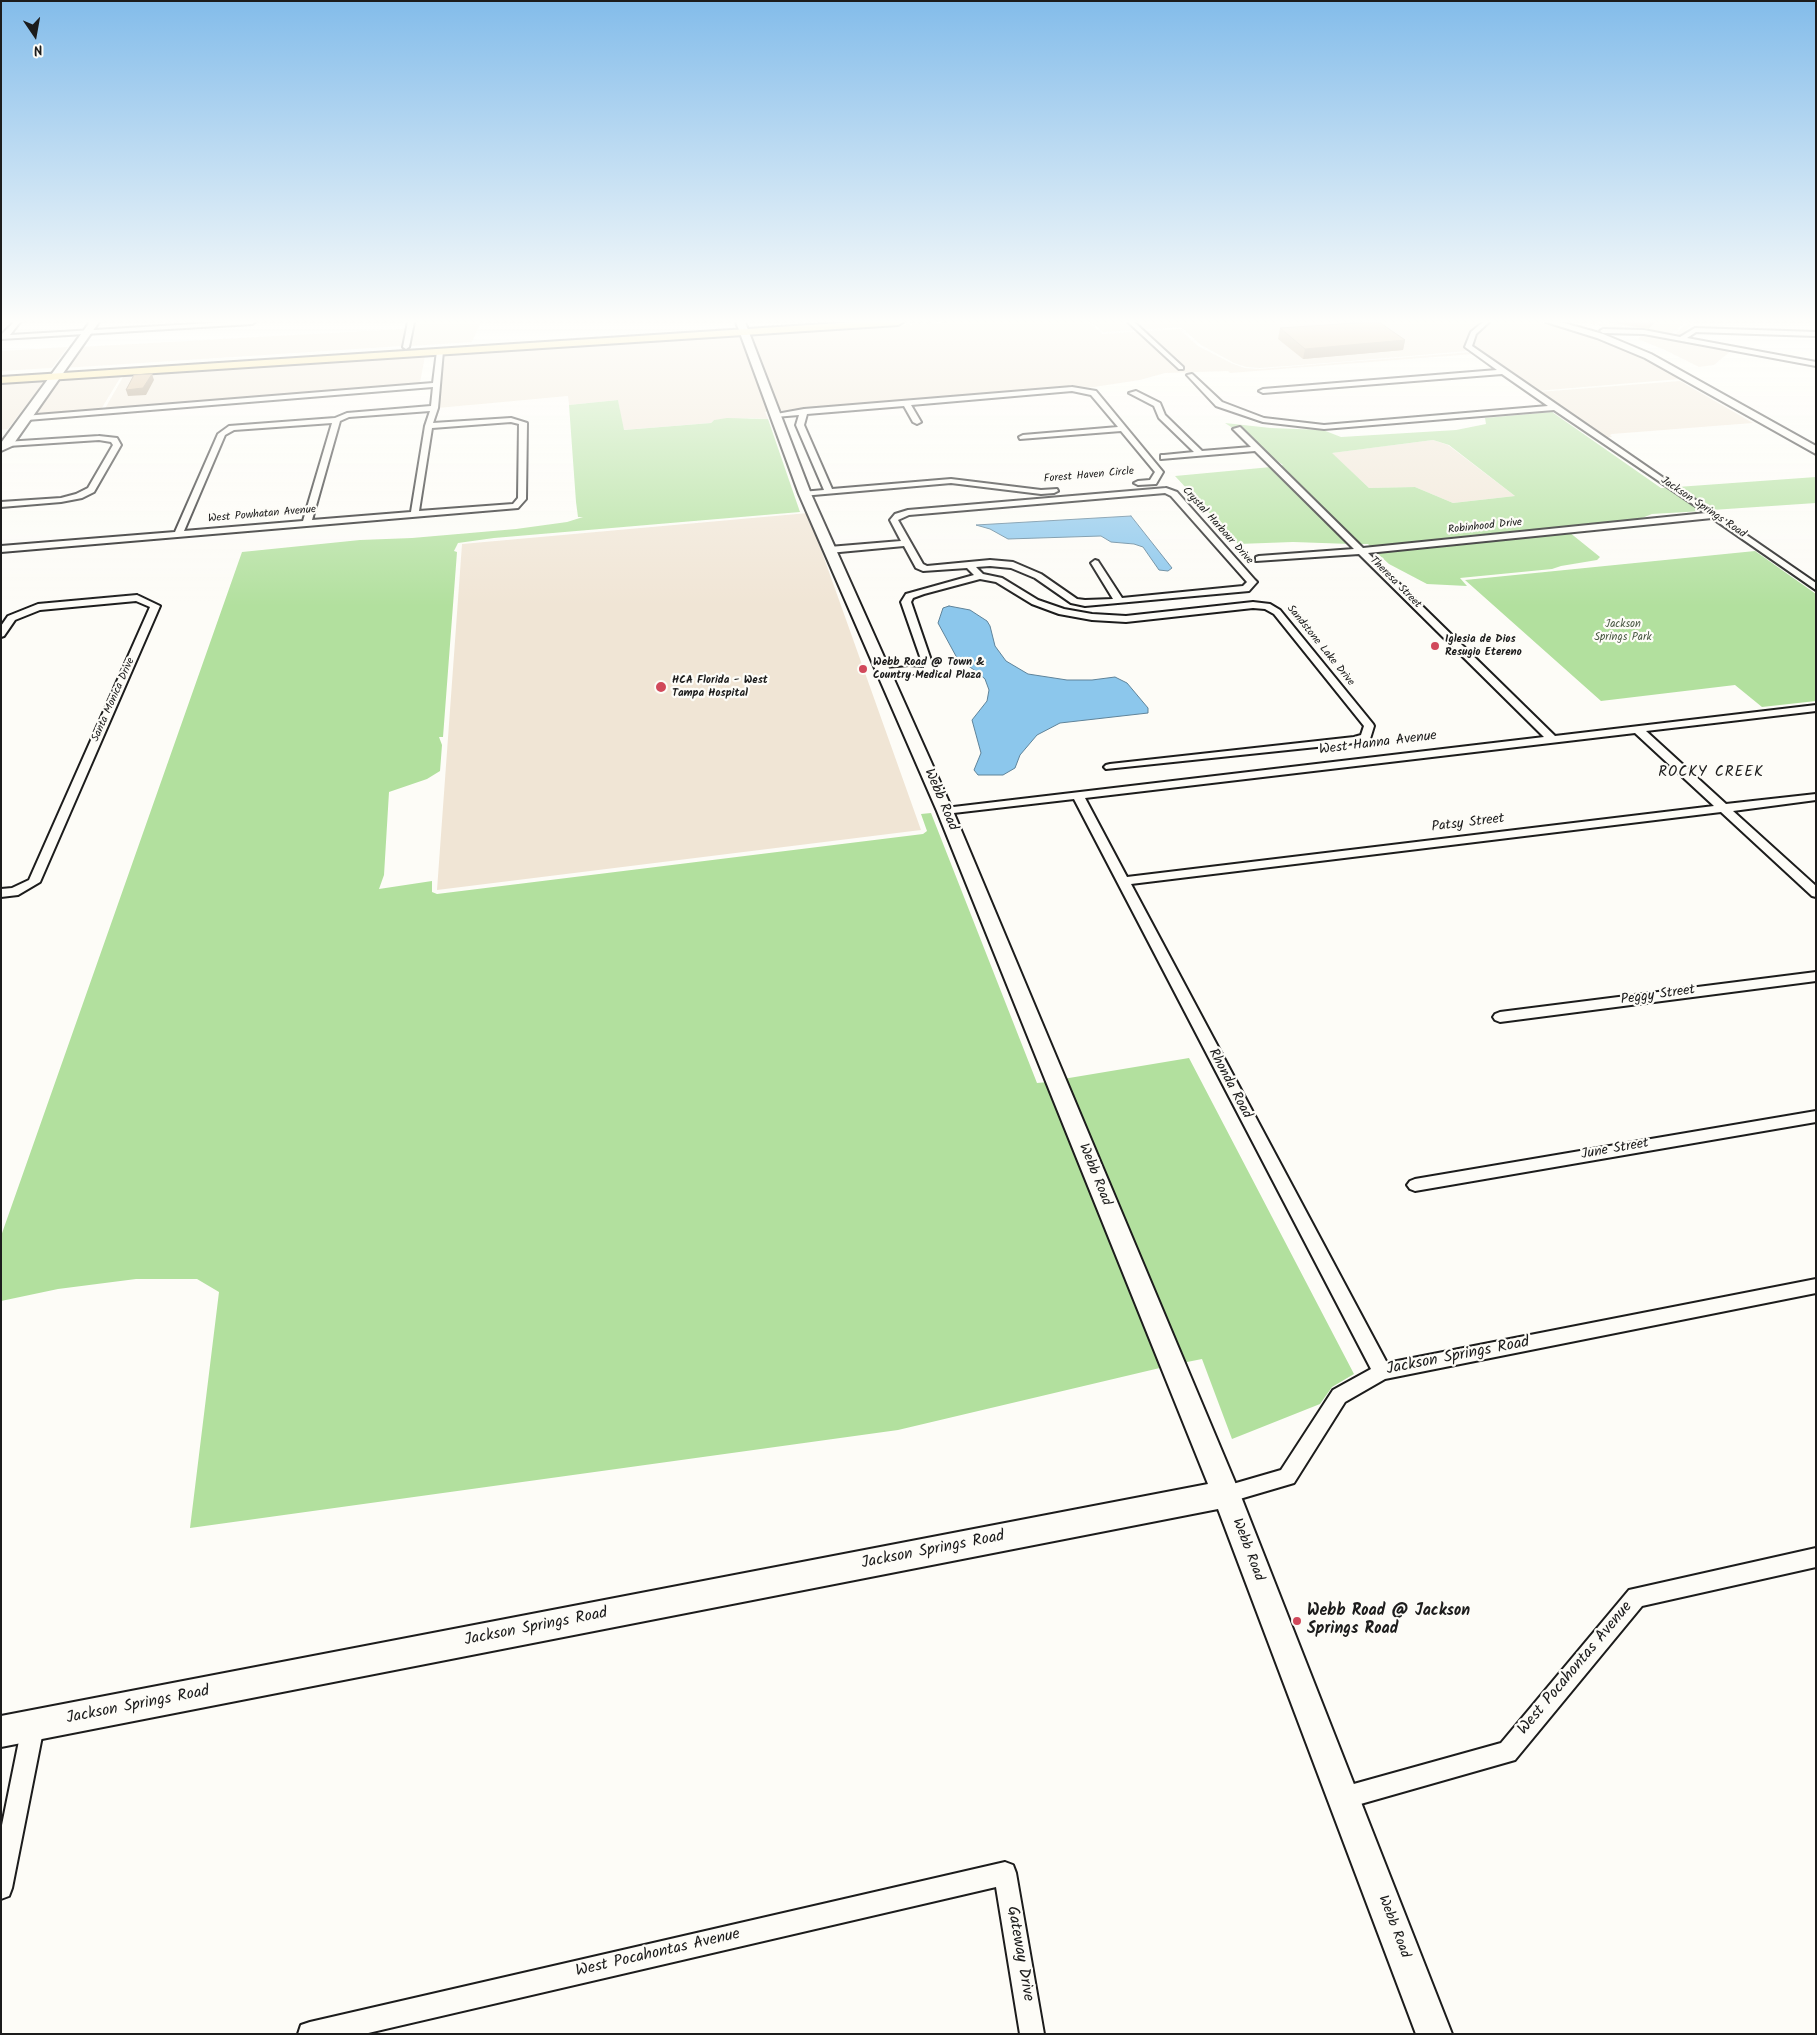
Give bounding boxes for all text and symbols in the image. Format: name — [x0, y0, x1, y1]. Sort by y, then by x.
north arrow — [10, 10, 60, 60]
text: N — [32, 38, 45, 61]
street label: Forest Haven Circle — [1043, 465, 1135, 487]
street label: Jackson Springs Road — [1658, 475, 1748, 541]
street label: Crystal Harbour Drive — [1179, 484, 1255, 568]
street label: West Powhatan Avenue — [207, 504, 317, 526]
street label: Robinhood Drive — [1447, 517, 1523, 537]
street label: Theresa Street — [1366, 554, 1424, 612]
street label: Sandstone Lake Drive — [1283, 603, 1357, 689]
park label: Jackson Springs Park — [1594, 618, 1652, 644]
place label: Iglesia de Dios Resugio Etereno — [1445, 633, 1522, 659]
marker: Iglesia de Dios Resugio Etereno — [1429, 640, 1441, 652]
street label: Santa Monica Drive — [90, 656, 138, 744]
place label: Webb Road @ Town & Country Medical Plaza — [873, 656, 985, 682]
marker: Webb Road @ Town & Country Medical Plaza — [857, 663, 869, 675]
place label: HCA Florida - West Tampa Hospital — [672, 674, 768, 700]
marker: HCA Florida - West Tampa Hospital — [654, 680, 668, 694]
street label: West Hanna Avenue — [1318, 728, 1438, 760]
district label: ROCKY CREEK — [1657, 764, 1765, 782]
street label: Webb Road — [919, 767, 961, 833]
street label: Patsy Street — [1431, 811, 1505, 837]
street label: Peggy Street — [1620, 982, 1696, 1010]
street label: Rhonda Road — [1204, 1046, 1254, 1122]
street label: June Street — [1580, 1136, 1650, 1164]
street label: Webb Road — [1074, 1141, 1114, 1209]
street label: Jackson Springs Road — [1385, 1334, 1531, 1380]
street label: Webb Road — [1227, 1516, 1267, 1584]
street label: Jackson Springs Road — [860, 1528, 1006, 1574]
street label: West Pocahontas Avenue — [1515, 1598, 1637, 1740]
place label: Webb Road @ Jackson Springs Road — [1307, 1602, 1470, 1640]
street label: Jackson Springs Road — [463, 1605, 609, 1651]
marker: Webb Road @ Jackson Springs Road — [1291, 1615, 1303, 1627]
street label: Jackson Springs Road — [65, 1683, 211, 1729]
street label: Webb Road — [1373, 1893, 1413, 1961]
street label: Gateway Drive — [1001, 1905, 1037, 2003]
street label: West Pocahontas Avenue — [574, 1926, 742, 1982]

